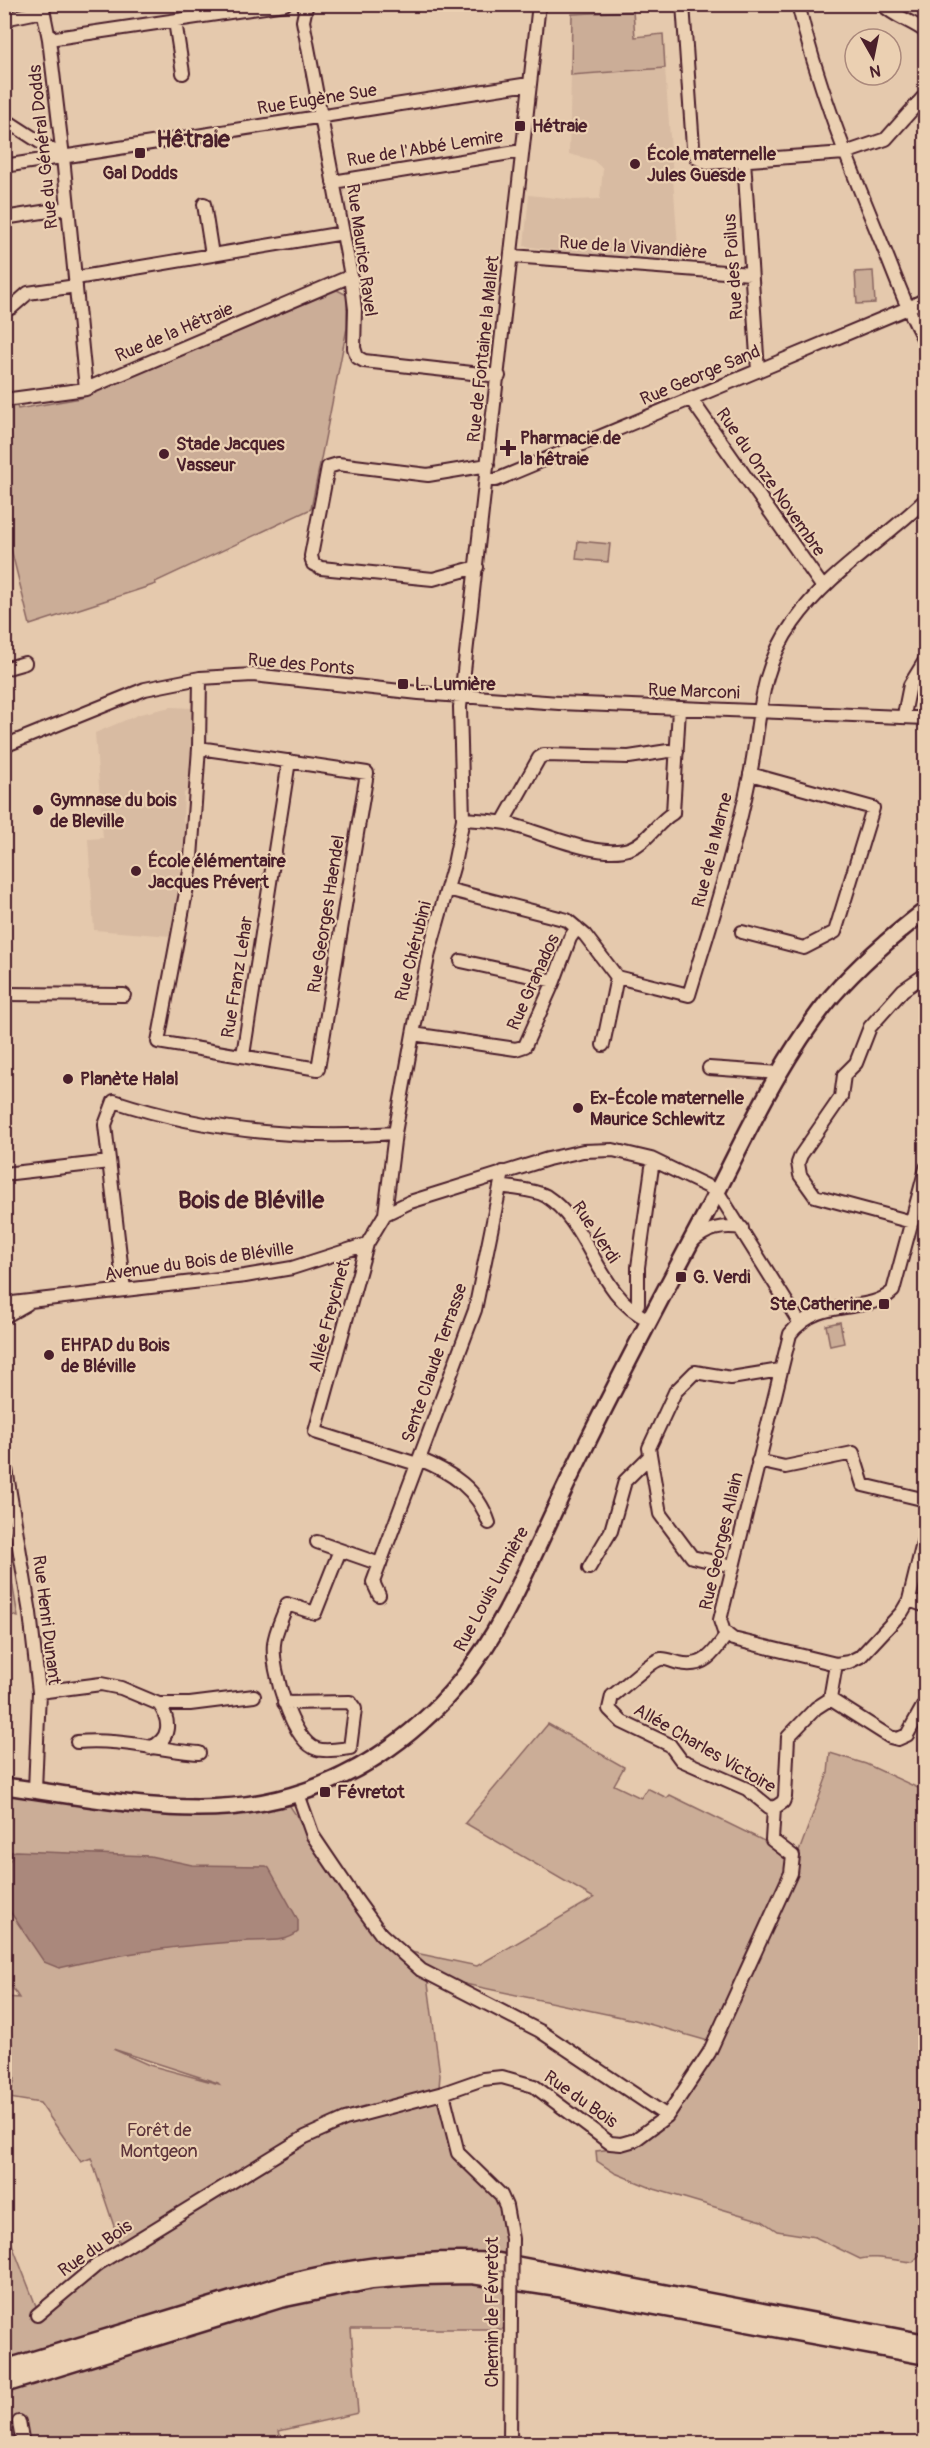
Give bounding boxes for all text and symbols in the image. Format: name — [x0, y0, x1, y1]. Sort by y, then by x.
north arrow — [843, 27, 903, 87]
text: N — [868, 60, 882, 82]
street label: Rue du Général Dodds — [23, 64, 64, 230]
street label: Rue Eugène Sue — [256, 79, 379, 120]
place label: Hétraie — [532, 115, 588, 138]
marker: Hétraie — [513, 119, 527, 133]
district label: Hêtraie — [156, 125, 231, 154]
street label: Rue de l'Abbé Lemire — [345, 125, 505, 172]
place label: École maternelle Jules Guesde — [647, 143, 777, 187]
marker: Gal Dodds — [133, 146, 147, 160]
marker: École maternelle Jules Guesde — [628, 157, 642, 171]
place label: Gal Dodds — [102, 162, 179, 185]
street label: Rue Maurice Ravel — [341, 182, 382, 318]
street label: Rue des Poilus — [718, 213, 749, 321]
street label: Rue de la Vivandière — [558, 231, 708, 264]
street label: Rue de Fontaine la Mallet — [462, 254, 505, 444]
street label: Rue de la Hêtraie — [112, 297, 237, 368]
street label: Rue George Sand — [637, 340, 764, 411]
street label: Rue du Onze Novembre — [711, 404, 831, 561]
place label: Pharmacie de la hêtraie — [520, 427, 622, 471]
place label: Stade Jacques Vasseur — [176, 433, 285, 477]
marker: Pharmacie de la hêtraie — [501, 441, 515, 455]
marker: Stade Jacques Vasseur — [157, 447, 171, 461]
street label: Rue des Ponts — [247, 648, 355, 681]
place label: L. Lumière — [415, 673, 497, 696]
marker: L. Lumière — [396, 677, 410, 691]
street label: Rue Marconi — [648, 678, 740, 705]
place label: Gymnase du bois de Bleville — [50, 789, 177, 833]
street label: Rue de la Marne — [687, 790, 738, 910]
marker: Gymnase du bois de Bleville — [31, 803, 45, 817]
street label: Rue Georges Haendel — [303, 833, 350, 995]
place label: École élémentaire Jacques Prévert — [148, 850, 287, 894]
marker: École élémentaire Jacques Prévert — [129, 864, 143, 878]
street label: Rue Chérubini — [390, 899, 437, 1003]
street label: Rue Franz Lehar — [217, 914, 259, 1040]
street label: Rue Granados — [502, 930, 565, 1034]
place label: Planète Halal — [80, 1068, 179, 1091]
marker: Planète Halal — [61, 1072, 75, 1086]
place label: Ex-École maternelle Maurice Schlewitz — [590, 1087, 745, 1131]
marker: Ex-École maternelle Maurice Schlewitz — [571, 1101, 585, 1115]
district label: Bois de Bléville — [178, 1186, 325, 1215]
street label: Rue Verdi — [566, 1197, 625, 1268]
street label: Avenue du Bois de Bléville — [103, 1237, 295, 1286]
street label: Allée Freycinet — [304, 1257, 356, 1374]
place label: G. Verdi — [693, 1266, 751, 1289]
marker: G. Verdi — [674, 1270, 688, 1284]
street label: Sente Claude Terrasse — [396, 1280, 473, 1446]
place label: Ste Catherine — [769, 1293, 873, 1316]
marker: Ste Catherine — [877, 1297, 891, 1311]
place label: EHPAD du Bois de Bléville — [61, 1334, 170, 1378]
marker: EHPAD du Bois de Bléville — [42, 1348, 56, 1362]
street label: Rue Georges Allain — [694, 1470, 749, 1612]
street label: Rue Louis Lumière — [449, 1523, 534, 1656]
street label: Rue Henri Dunant — [27, 1554, 66, 1687]
street label: Allée Charles Victoire — [630, 1698, 780, 1799]
place label: Févretot — [337, 1781, 405, 1804]
marker: Févretot — [318, 1785, 332, 1799]
street label: Rue du Bois — [539, 2066, 622, 2133]
park label: Forêt de Montgeon — [120, 2119, 198, 2163]
street label: Rue du Bois — [54, 2215, 137, 2282]
street label: Chemin de Févretot — [481, 2236, 504, 2387]

